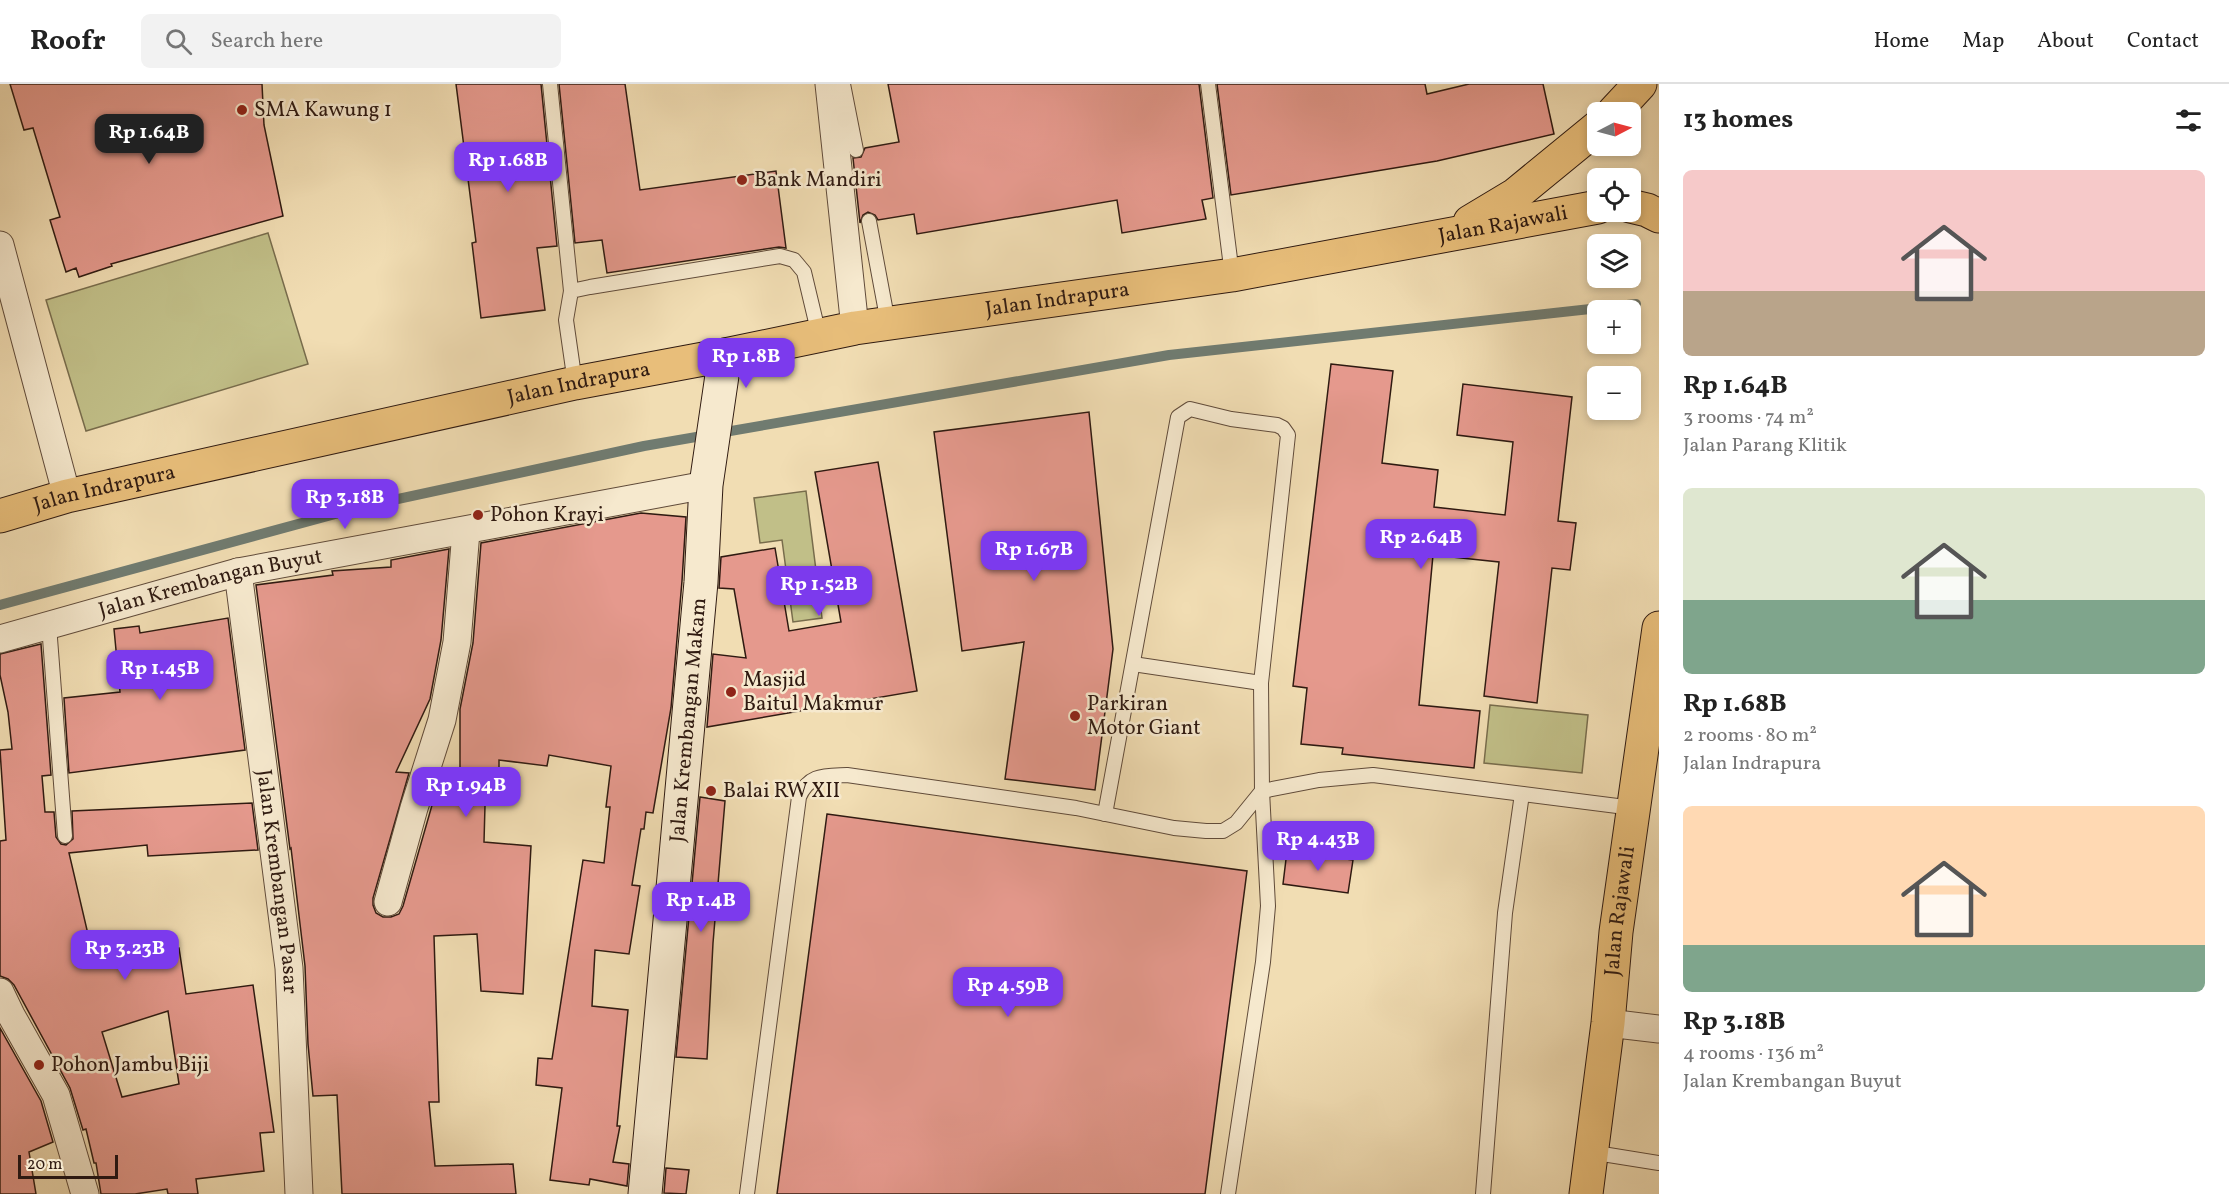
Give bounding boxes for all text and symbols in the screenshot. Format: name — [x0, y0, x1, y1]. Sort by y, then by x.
search box — [141, 14, 561, 68]
text: Roofr — [30, 22, 105, 61]
icon: search — [162, 25, 195, 58]
text: Search here — [210, 26, 323, 57]
text: Home — [1874, 27, 1929, 56]
text: Map — [1962, 27, 2004, 56]
text: About — [2037, 27, 2094, 56]
text: Contact — [2127, 27, 2199, 56]
place label: SMA Kawung 1 — [254, 96, 392, 125]
north arrow — [1587, 102, 1641, 156]
map controls — [1587, 102, 1641, 420]
text: 13 homes — [1683, 102, 1793, 138]
marker: SMA Kawung 1 — [235, 103, 249, 117]
icon: filters — [2172, 104, 2205, 137]
pin: Rp 1.64B — [87, 114, 211, 165]
text: Rp 1.64B — [109, 119, 189, 147]
pin: Rp 1.68B — [446, 142, 570, 193]
text: Rp 1.68B — [468, 147, 548, 175]
place label: Bank Mandiri — [754, 166, 882, 195]
button: locate — [1587, 168, 1641, 222]
marker: Bank Mandiri — [735, 173, 749, 187]
street label: Jalan Rajawali — [1436, 198, 1570, 251]
icon: home — [1890, 209, 1998, 317]
button: layers — [1587, 234, 1641, 288]
street label: Jalan Indrapura — [983, 275, 1131, 324]
button: + — [1587, 300, 1641, 354]
pin: Rp 1.8B — [691, 338, 801, 389]
text: Rp 1.8B — [712, 343, 780, 371]
street label: Jalan Indrapura — [505, 355, 653, 412]
button: − — [1587, 366, 1641, 420]
text: Rp 1.64B — [1683, 368, 1788, 404]
text: 3 rooms · 74 m² — [1683, 404, 1814, 432]
text: Jalan Parang Klitik — [1683, 432, 1847, 460]
street label: Jalan Indrapura — [30, 458, 178, 520]
pin: Rp 3.18B — [283, 479, 407, 530]
text: Rp 3.18B — [306, 484, 384, 512]
place label: Pohon Krayi — [490, 501, 604, 530]
marker: Pohon Krayi — [471, 508, 485, 522]
pin: Rp 2.64B — [1359, 519, 1483, 570]
text: Rp 2.64B — [1380, 524, 1462, 552]
icon: home — [1890, 527, 1998, 635]
pin: Rp 1.67B — [972, 531, 1096, 582]
text: Rp 1.67B — [995, 536, 1073, 564]
street label: Jalan Krembangan Buyut — [95, 542, 325, 625]
pin: Rp 1.52B — [757, 566, 881, 617]
text: Rp 1.52B — [780, 571, 858, 599]
street label: Jalan Krembangan Makam — [663, 596, 714, 844]
pin: Rp 1.45B — [98, 650, 222, 701]
text: Rp 1.45B — [120, 655, 200, 683]
place label: Masjid Baitul Makmur — [743, 666, 883, 719]
marker: Masjid Baitul Makmur — [724, 685, 738, 699]
text: Rp 1.68B — [1683, 686, 1787, 722]
place label: Parkiran Motor Giant — [1087, 690, 1201, 743]
marker: Parkiran Motor Giant — [1068, 709, 1082, 723]
text: 2 rooms · 80 m² — [1683, 722, 1817, 750]
text: Jalan Indrapura — [1683, 750, 1821, 778]
pin: Rp 1.94B — [404, 767, 528, 818]
street label: Jalan Krembangan Pasar — [249, 768, 305, 995]
text: Rp 1.94B — [426, 772, 506, 800]
place label: Balai RW XII — [723, 777, 840, 806]
marker: Balai RW XII — [704, 784, 718, 798]
pin: Rp 4.43B — [1256, 821, 1380, 872]
text: Rp 4.43B — [1276, 826, 1360, 854]
street label: Jalan Rajawali — [1598, 844, 1642, 977]
icon: home — [1890, 845, 1998, 953]
pin: Rp 1.4B — [646, 882, 756, 933]
text: Rp 1.4B — [666, 887, 736, 915]
pin: Rp 3.23B — [63, 930, 187, 981]
text: Rp 3.23B — [85, 935, 165, 963]
pin: Rp 4.59B — [946, 967, 1070, 1018]
text: Rp 4.59B — [967, 972, 1049, 1000]
text: Rp 3.18B — [1683, 1004, 1786, 1040]
text: 4 rooms · 136 m² — [1683, 1040, 1824, 1068]
place label: Pohon Jambu Biji — [51, 1051, 209, 1080]
marker: Pohon Jambu Biji — [32, 1058, 46, 1072]
text: Jalan Krembangan Buyut — [1683, 1068, 1902, 1096]
scale bar — [18, 1152, 118, 1180]
text: 20 m — [27, 1154, 62, 1176]

